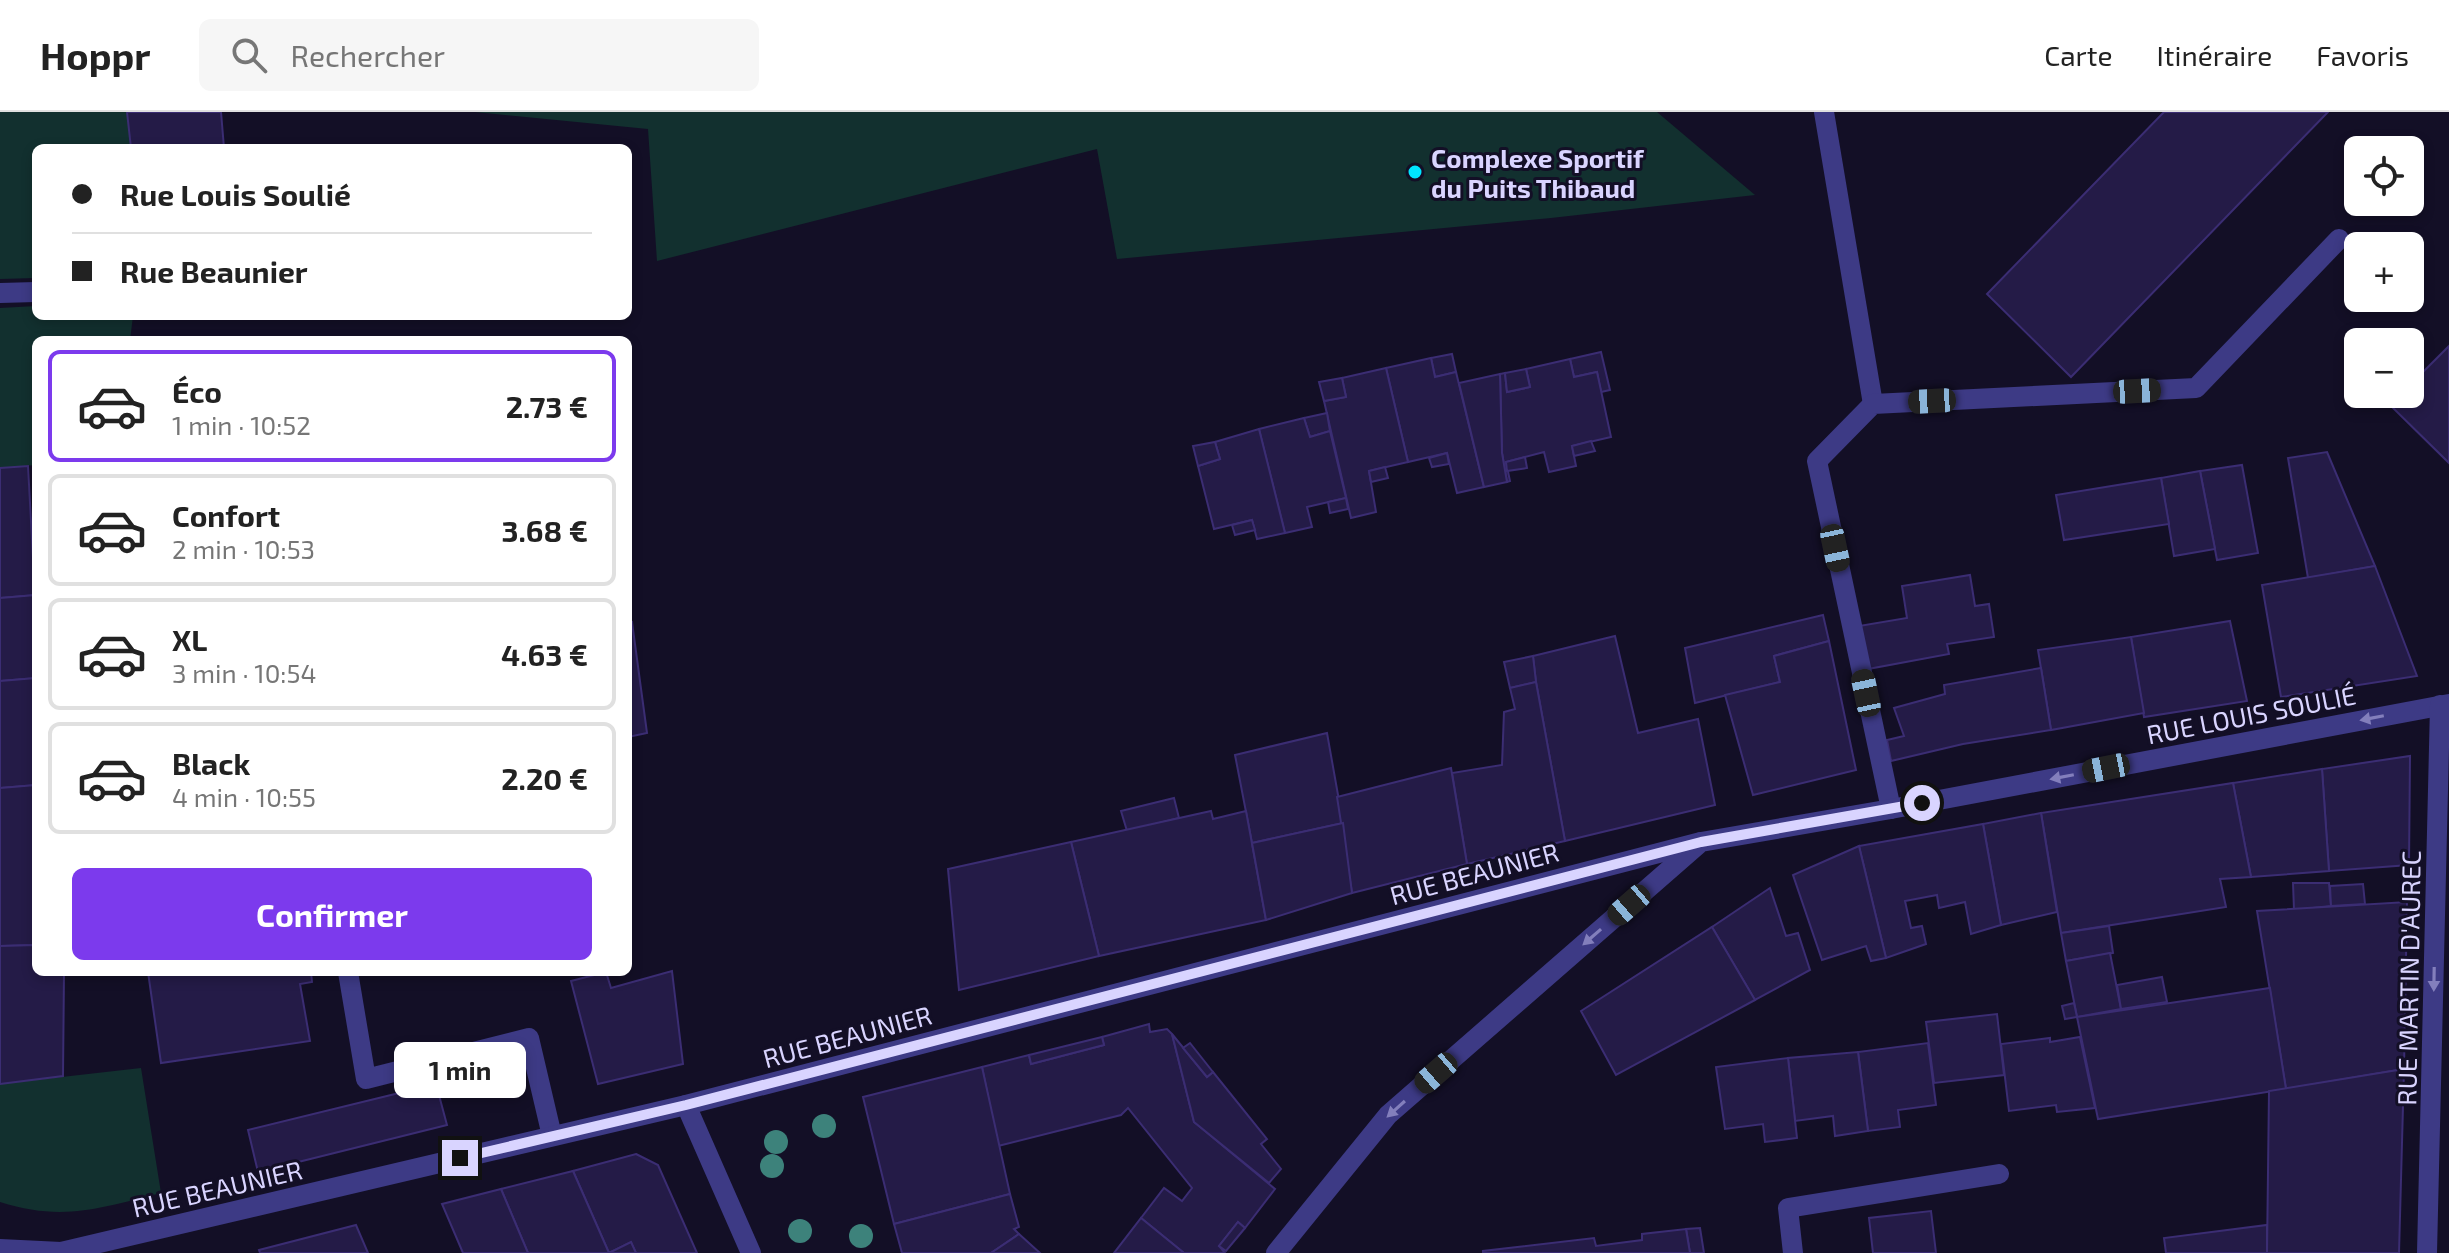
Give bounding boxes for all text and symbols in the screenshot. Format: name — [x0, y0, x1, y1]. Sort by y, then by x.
search box — [199, 19, 759, 91]
text: Hoppr — [40, 32, 151, 78]
icon: search — [227, 33, 271, 77]
text: Rechercher — [291, 37, 445, 73]
text: Carte — [2044, 38, 2113, 72]
text: Itinéraire — [2157, 38, 2272, 72]
text: Favoris — [2316, 38, 2409, 72]
map controls — [2344, 136, 2424, 408]
button: locate — [2344, 136, 2424, 216]
place label: Complexe Sportif du Puits Thibaud — [1431, 142, 1645, 203]
marker: Complexe Sportif du Puits Thibaud — [1406, 163, 1424, 181]
text: Rue Louis Soulié — [120, 176, 351, 212]
button: + — [2344, 232, 2424, 312]
text: Rue Beaunier — [120, 253, 308, 289]
button: − — [2344, 328, 2424, 408]
icon: car — [76, 370, 148, 442]
text: Éco — [172, 373, 222, 409]
car — [2112, 378, 2162, 404]
text: 2.73 € — [506, 388, 588, 424]
car — [1907, 388, 1957, 414]
text: 1 min · 10:52 — [172, 409, 311, 440]
icon: car — [76, 494, 148, 566]
text: Confort — [172, 497, 280, 533]
text: 3.68 € — [502, 512, 588, 548]
car — [1818, 522, 1852, 574]
text: 2 min · 10:53 — [172, 533, 315, 564]
icon: car — [76, 618, 148, 690]
text: XL — [172, 621, 207, 657]
text: 4.63 € — [501, 636, 588, 672]
text: 3 min · 10:54 — [172, 657, 316, 688]
car — [1849, 667, 1883, 719]
street label: RUE LOUIS SOULIÉ — [2144, 679, 2358, 749]
one-way arrow — [2360, 712, 2385, 725]
icon: car — [76, 742, 148, 814]
text: Black — [172, 745, 250, 781]
car — [2080, 752, 2132, 784]
text: 2.20 € — [501, 760, 588, 796]
one-way arrow — [2049, 771, 2074, 783]
text: 4 min · 10:55 — [172, 781, 316, 812]
route start — [1904, 785, 1940, 821]
street label: RUE BEAUNIER — [1386, 836, 1562, 910]
street label: RUE MARTIN D'AUREC — [2390, 850, 2426, 1106]
button: Confirmer — [72, 868, 592, 960]
car — [1603, 880, 1655, 930]
one-way arrow — [1582, 928, 1601, 946]
one-way arrow — [2428, 967, 2440, 992]
street label: RUE BEAUNIER — [759, 999, 935, 1073]
callout: 1 min — [394, 1042, 526, 1098]
car — [1410, 1048, 1462, 1098]
text: 1 min — [429, 1054, 491, 1085]
one-way arrow — [1387, 1099, 1406, 1117]
route end — [442, 1140, 478, 1176]
street label: RUE BEAUNIER — [129, 1153, 305, 1223]

